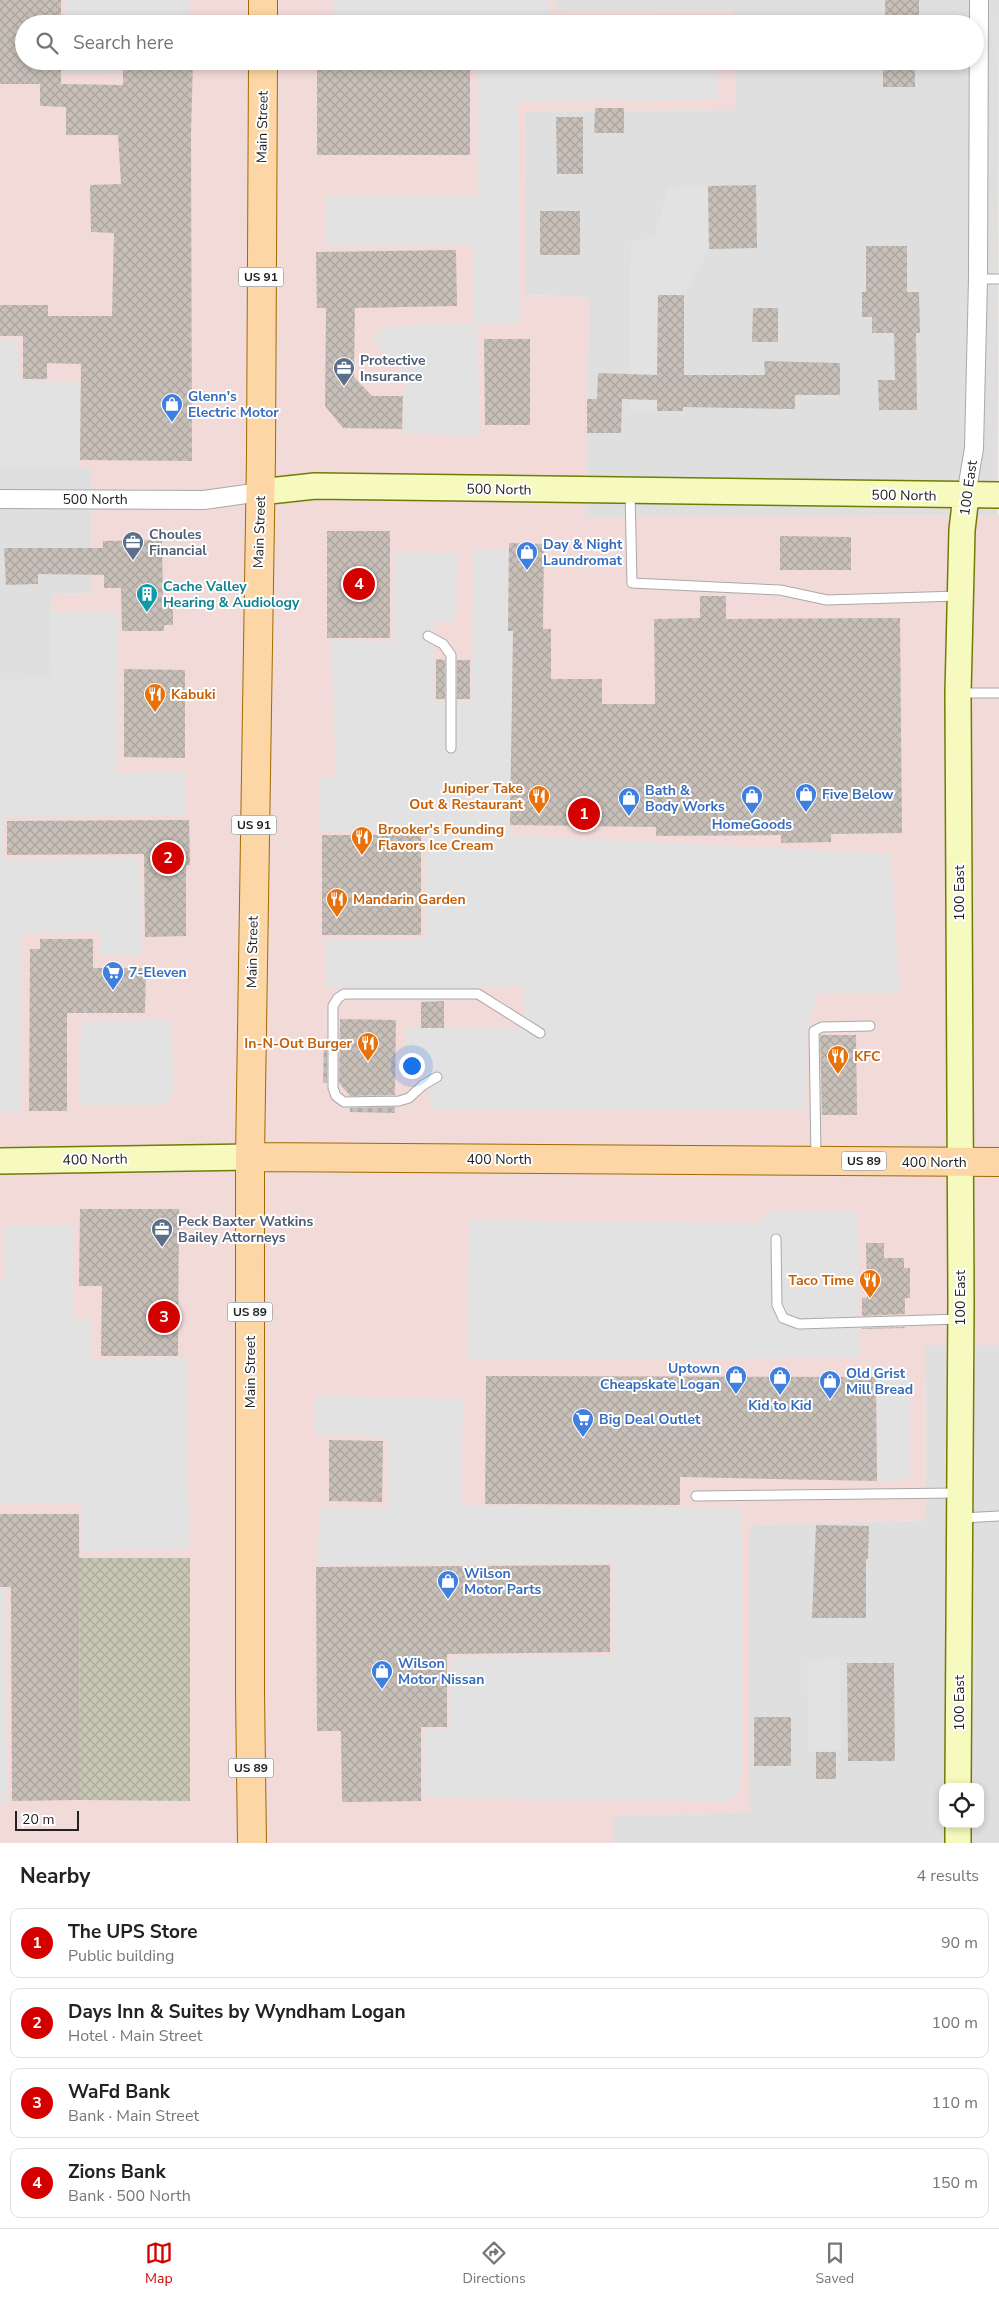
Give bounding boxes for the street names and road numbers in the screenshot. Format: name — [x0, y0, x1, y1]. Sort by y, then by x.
street label: Main Street — [252, 91, 273, 163]
road number: US 91 — [238, 268, 284, 286]
street label: 100 East — [955, 459, 982, 517]
street label: 500 North — [466, 479, 532, 500]
street label: 500 North — [871, 485, 937, 506]
street label: 500 North — [62, 490, 128, 509]
street label: Main Street — [249, 495, 270, 569]
road number: US 91 — [232, 816, 276, 834]
street label: 100 East — [950, 865, 969, 921]
street label: Main Street — [242, 916, 263, 988]
street label: 400 North — [62, 1149, 128, 1170]
street label: 400 North — [466, 1150, 532, 1169]
road number: US 89 — [842, 1152, 886, 1170]
street label: 400 North — [901, 1153, 967, 1172]
street label: 100 East — [951, 1270, 970, 1326]
road number: US 89 — [228, 1302, 272, 1321]
street label: Main Street — [241, 1336, 260, 1408]
street label: 100 East — [950, 1675, 969, 1731]
road number: US 89 — [228, 1759, 274, 1778]

